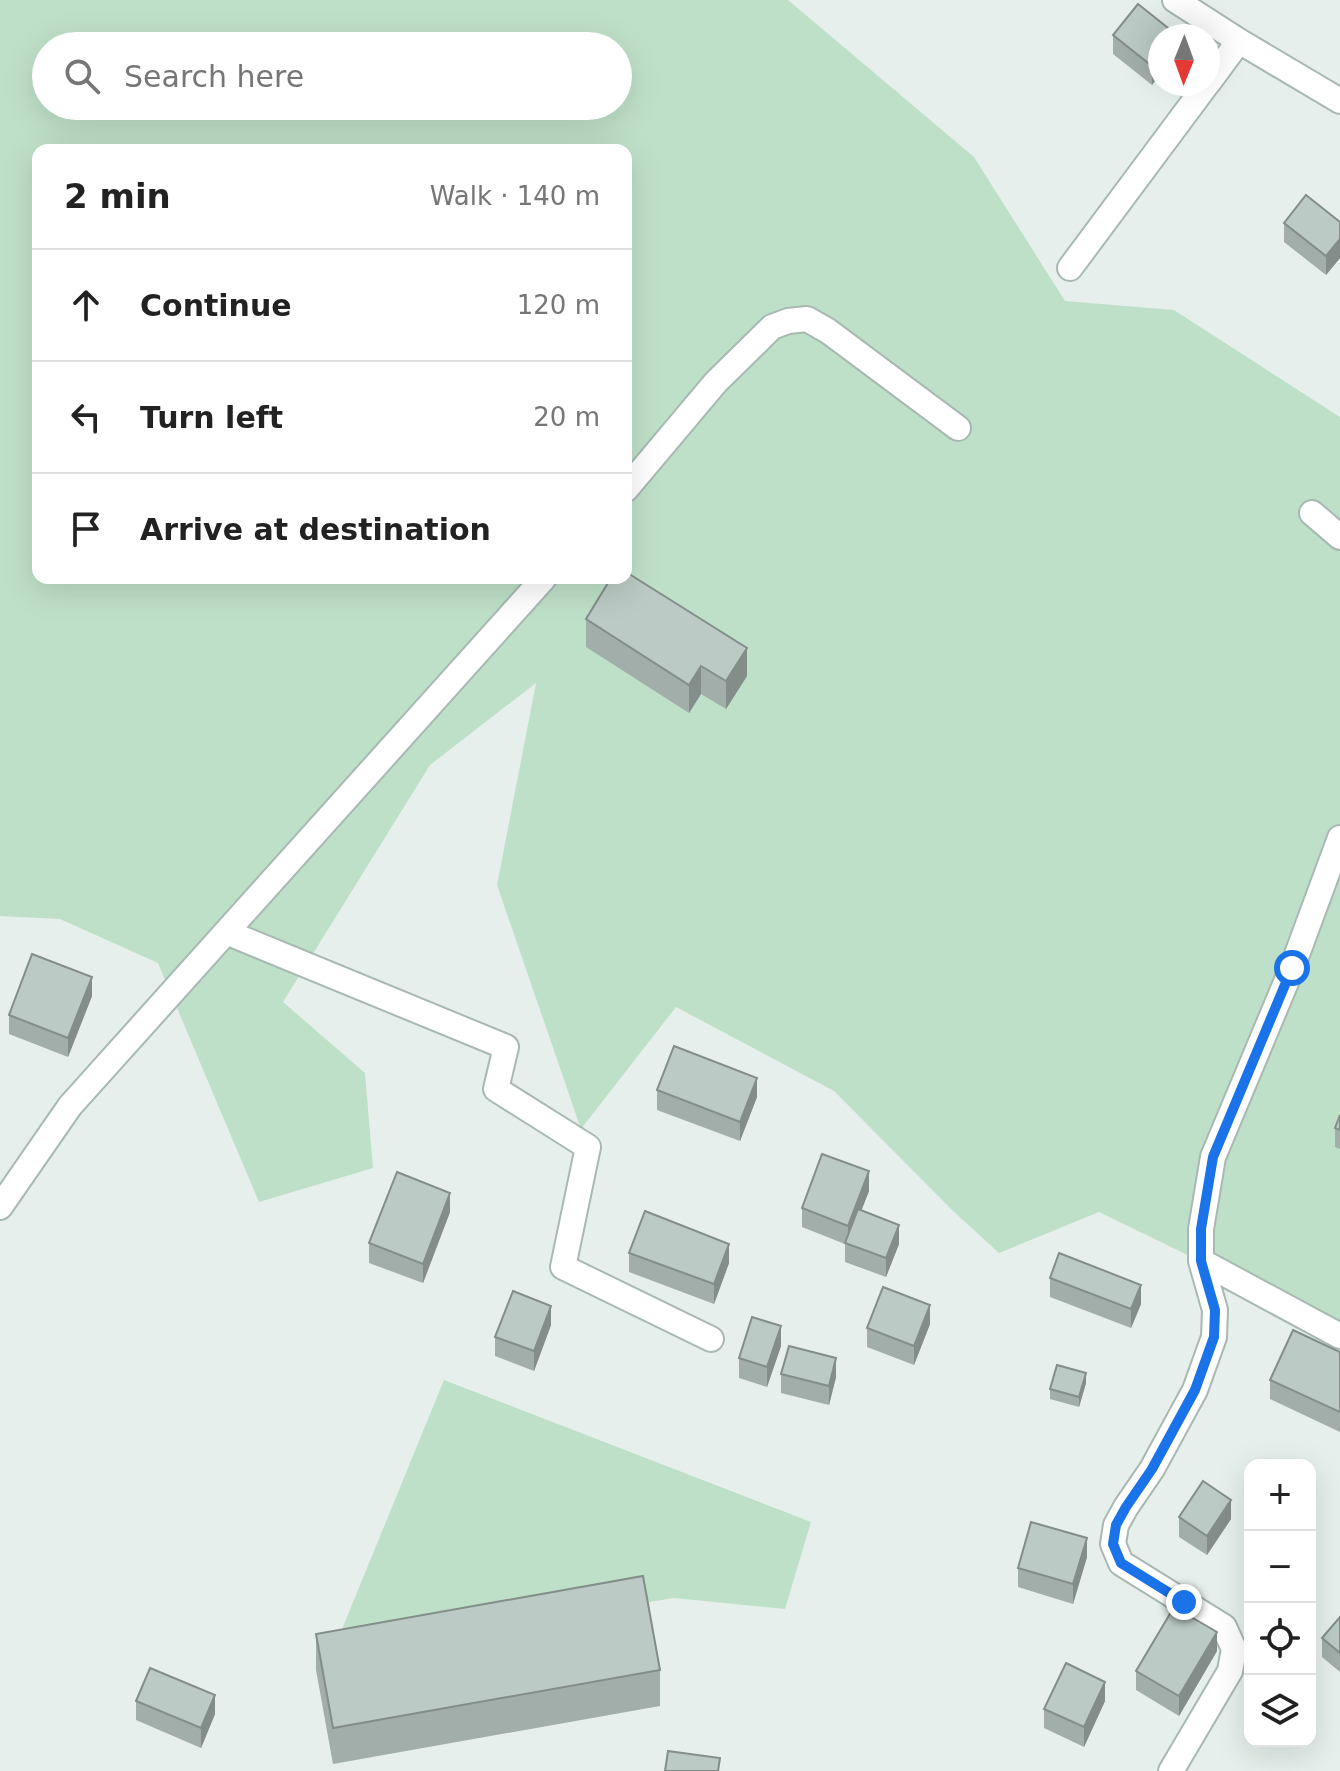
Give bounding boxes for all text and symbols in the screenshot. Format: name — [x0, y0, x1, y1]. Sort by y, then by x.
north arrow — [1148, 24, 1220, 96]
search box — [32, 32, 632, 120]
icon: search — [60, 54, 104, 98]
text: Search here — [124, 59, 304, 94]
text: 2 min — [64, 176, 171, 216]
text: Walk · 140 m — [430, 181, 600, 211]
icon: ahead — [64, 283, 108, 327]
text: Continue — [140, 288, 292, 323]
text: 120 m — [517, 290, 600, 320]
icon: left — [64, 395, 108, 439]
text: Turn left — [140, 400, 283, 435]
text: 20 m — [533, 402, 600, 432]
icon: arrive — [64, 507, 108, 551]
text: Arrive at destination — [140, 512, 491, 547]
route start — [1274, 950, 1310, 986]
map controls — [1244, 1459, 1316, 1747]
button: + — [1244, 1459, 1316, 1531]
button: − — [1244, 1531, 1316, 1603]
route end — [1166, 1584, 1202, 1620]
button: locate — [1244, 1603, 1316, 1675]
button: layers — [1244, 1675, 1316, 1747]

